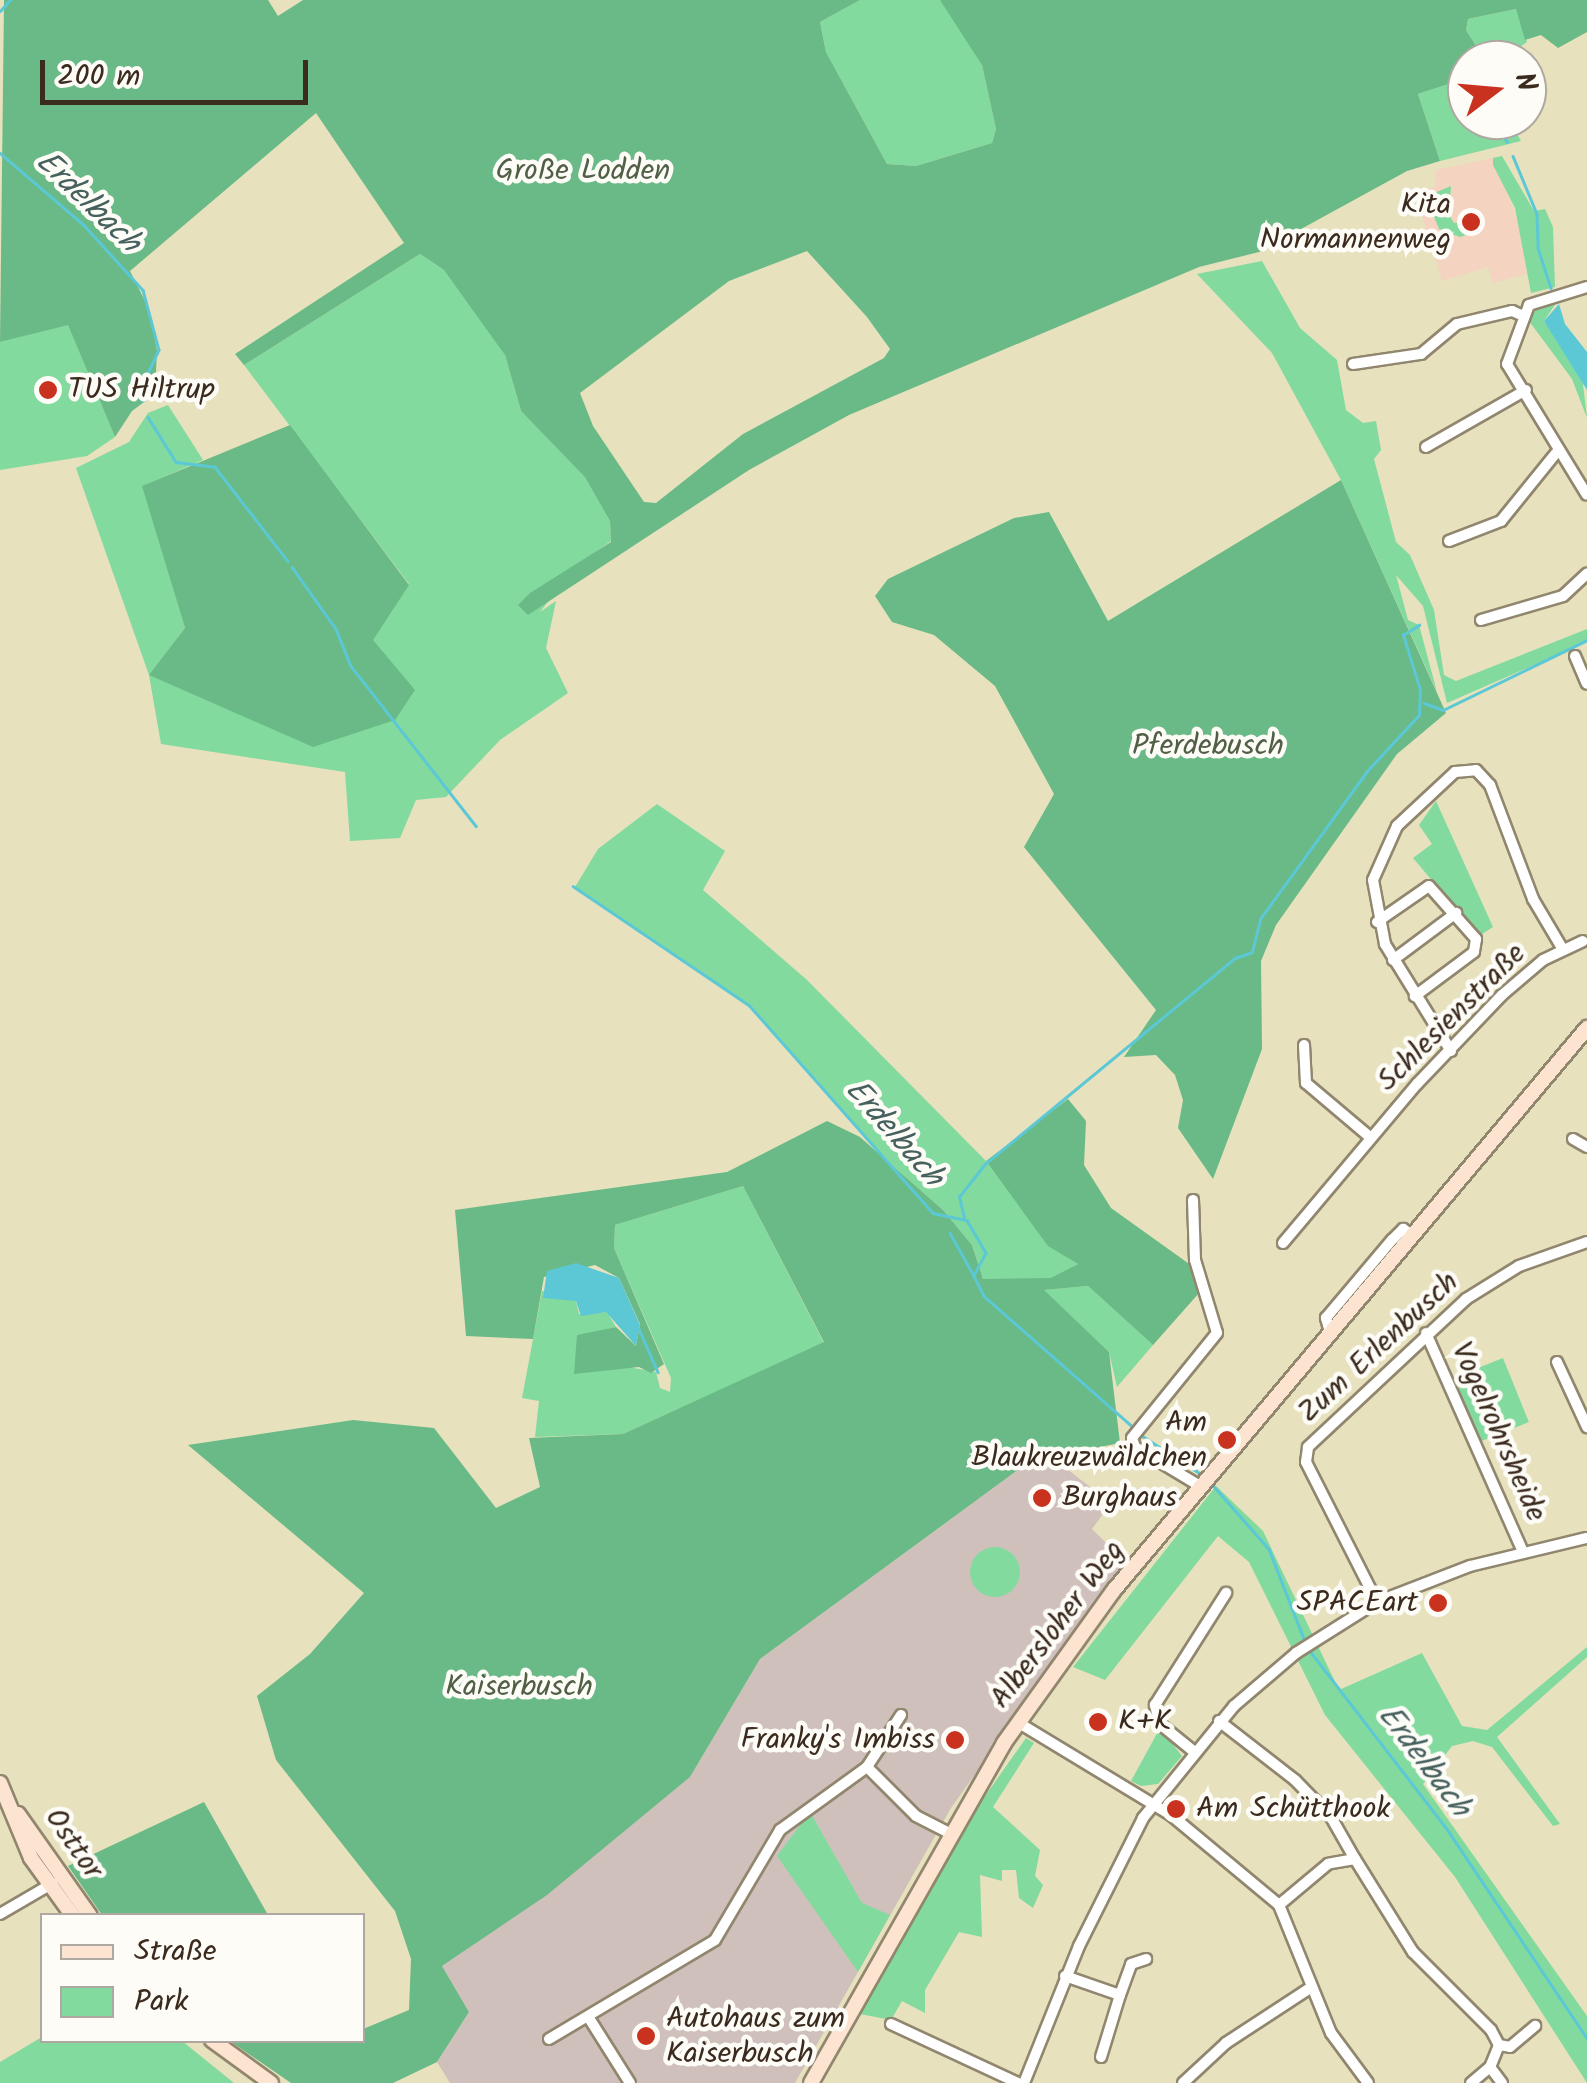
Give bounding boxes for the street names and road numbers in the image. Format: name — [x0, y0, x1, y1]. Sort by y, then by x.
street label: Schlesienstraße — [1370, 936, 1534, 1100]
street label: Zum Erlenbusch — [1292, 1265, 1466, 1431]
street label: Vogelrohrsheide — [1442, 1337, 1554, 1527]
street label: Albersloher Weg — [983, 1534, 1133, 1716]
street label: Osttor — [36, 1802, 110, 1886]

